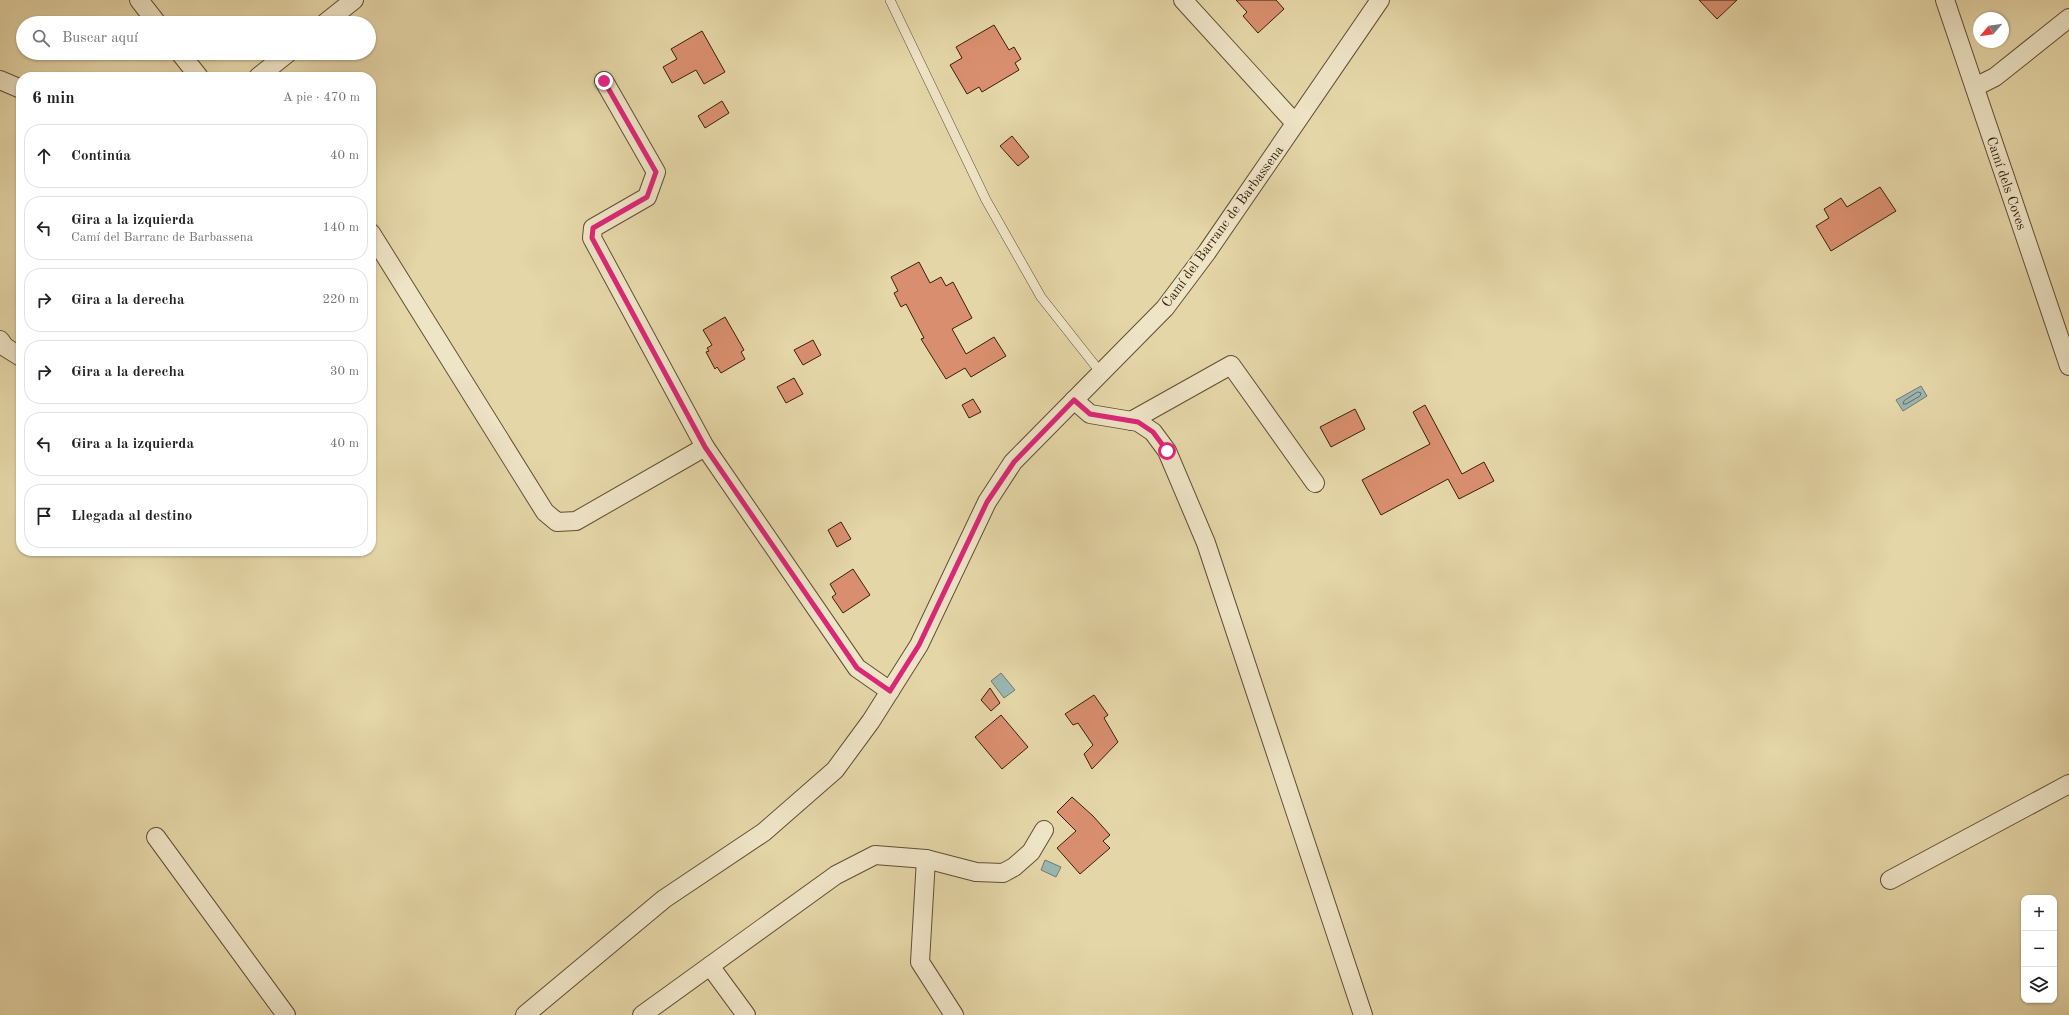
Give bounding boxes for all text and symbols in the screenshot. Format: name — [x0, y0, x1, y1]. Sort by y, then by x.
north arrow — [1973, 12, 2009, 48]
search box — [16, 16, 376, 60]
icon: search — [30, 27, 52, 49]
text: Buscar aquí — [62, 31, 138, 46]
route end — [595, 72, 613, 90]
text: 6 min — [32, 90, 75, 107]
text: A pie · 470 m — [283, 91, 360, 104]
street label: Camí dels Coves — [1984, 135, 2029, 232]
street label: Camí del Barranc de Barbassena — [1159, 143, 1286, 310]
icon: ahead — [33, 145, 55, 167]
text: Continúa — [71, 149, 131, 164]
text: 40 m — [330, 149, 359, 162]
text: Gira a la izquierda — [71, 213, 194, 228]
icon: left — [33, 217, 55, 239]
text: 140 m — [322, 221, 359, 234]
text: Camí del Barranc de Barbassena — [71, 231, 253, 244]
icon: right — [33, 289, 55, 311]
text: Gira a la derecha — [71, 293, 185, 308]
text: 220 m — [322, 293, 359, 306]
icon: right — [33, 361, 55, 383]
text: Gira a la derecha — [71, 365, 185, 380]
text: 30 m — [330, 365, 359, 378]
icon: left — [33, 433, 55, 455]
text: Gira a la izquierda — [71, 437, 194, 452]
text: 40 m — [330, 437, 359, 450]
route start — [1158, 442, 1176, 460]
icon: arrive — [33, 505, 55, 527]
text: Llegada al destino — [71, 509, 192, 524]
map controls — [2021, 895, 2057, 1003]
button: + — [2021, 895, 2057, 931]
button: − — [2021, 931, 2057, 967]
button: layers — [2021, 967, 2057, 1003]

